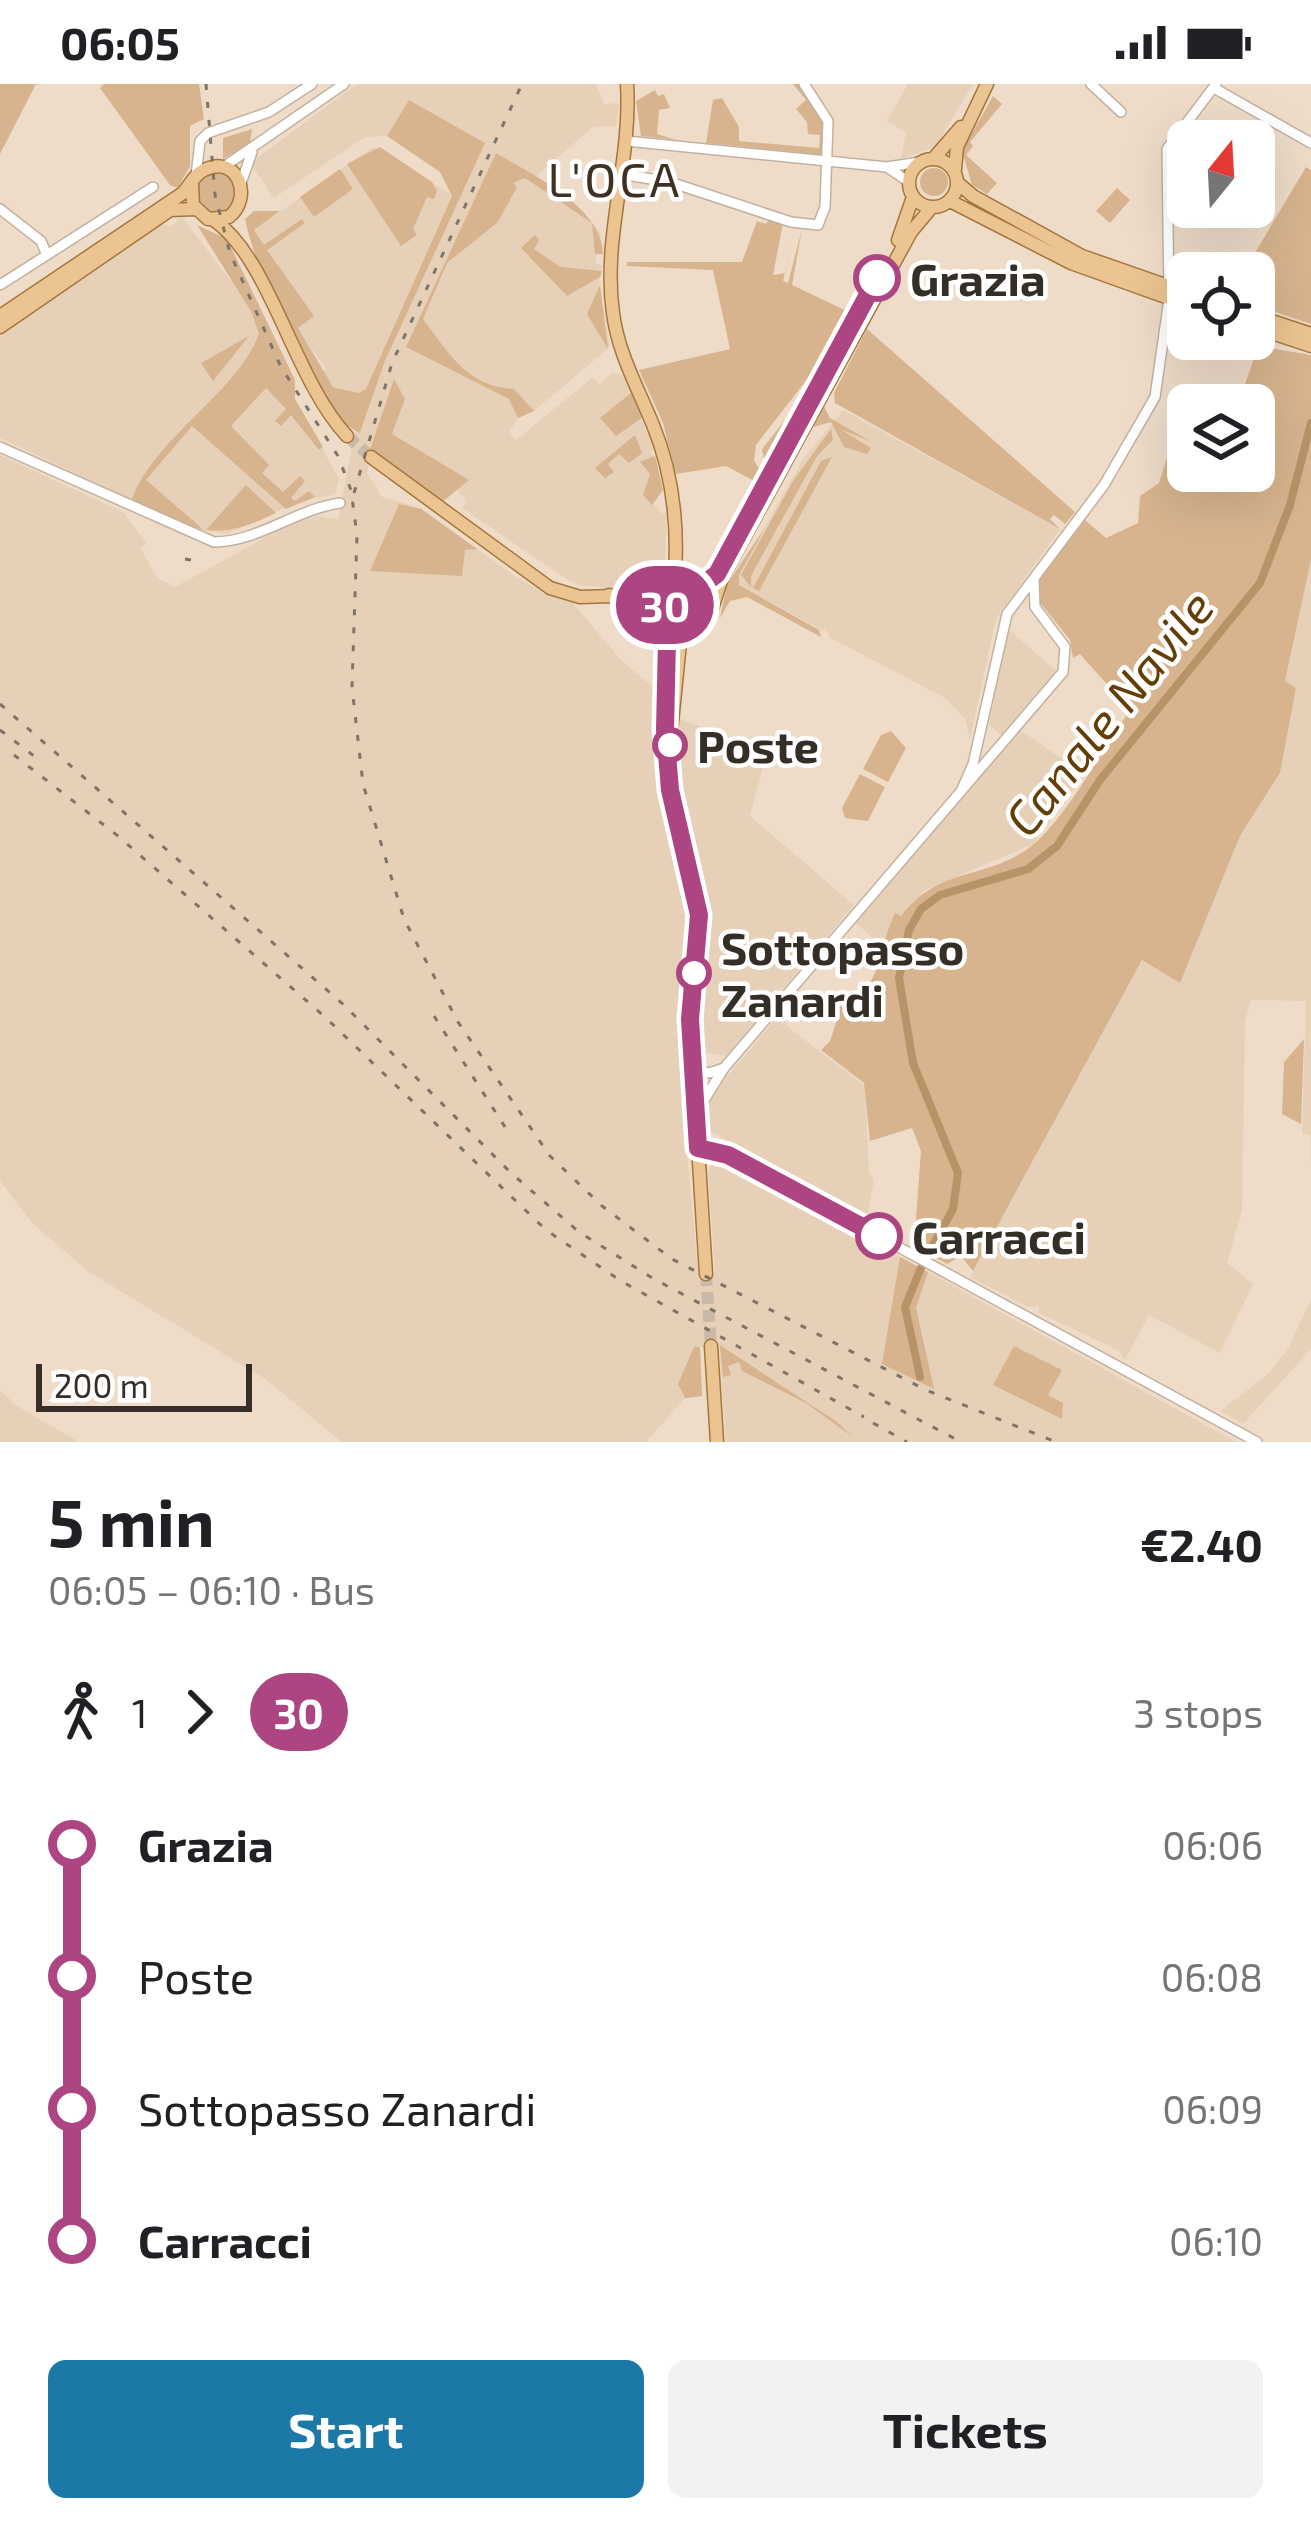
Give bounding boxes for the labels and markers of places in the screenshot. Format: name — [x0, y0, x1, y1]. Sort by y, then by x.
place label: Grazia — [910, 251, 1046, 305]
marker: Grazia — [855, 256, 899, 300]
place label: Poste — [697, 718, 819, 772]
marker: Poste — [654, 729, 686, 761]
place label: Sottopasso Zanardi — [721, 920, 964, 1026]
marker: Sottopasso Zanardi — [678, 957, 710, 989]
place label: Carracci — [912, 1209, 1086, 1263]
marker: Carracci — [857, 1214, 901, 1258]

